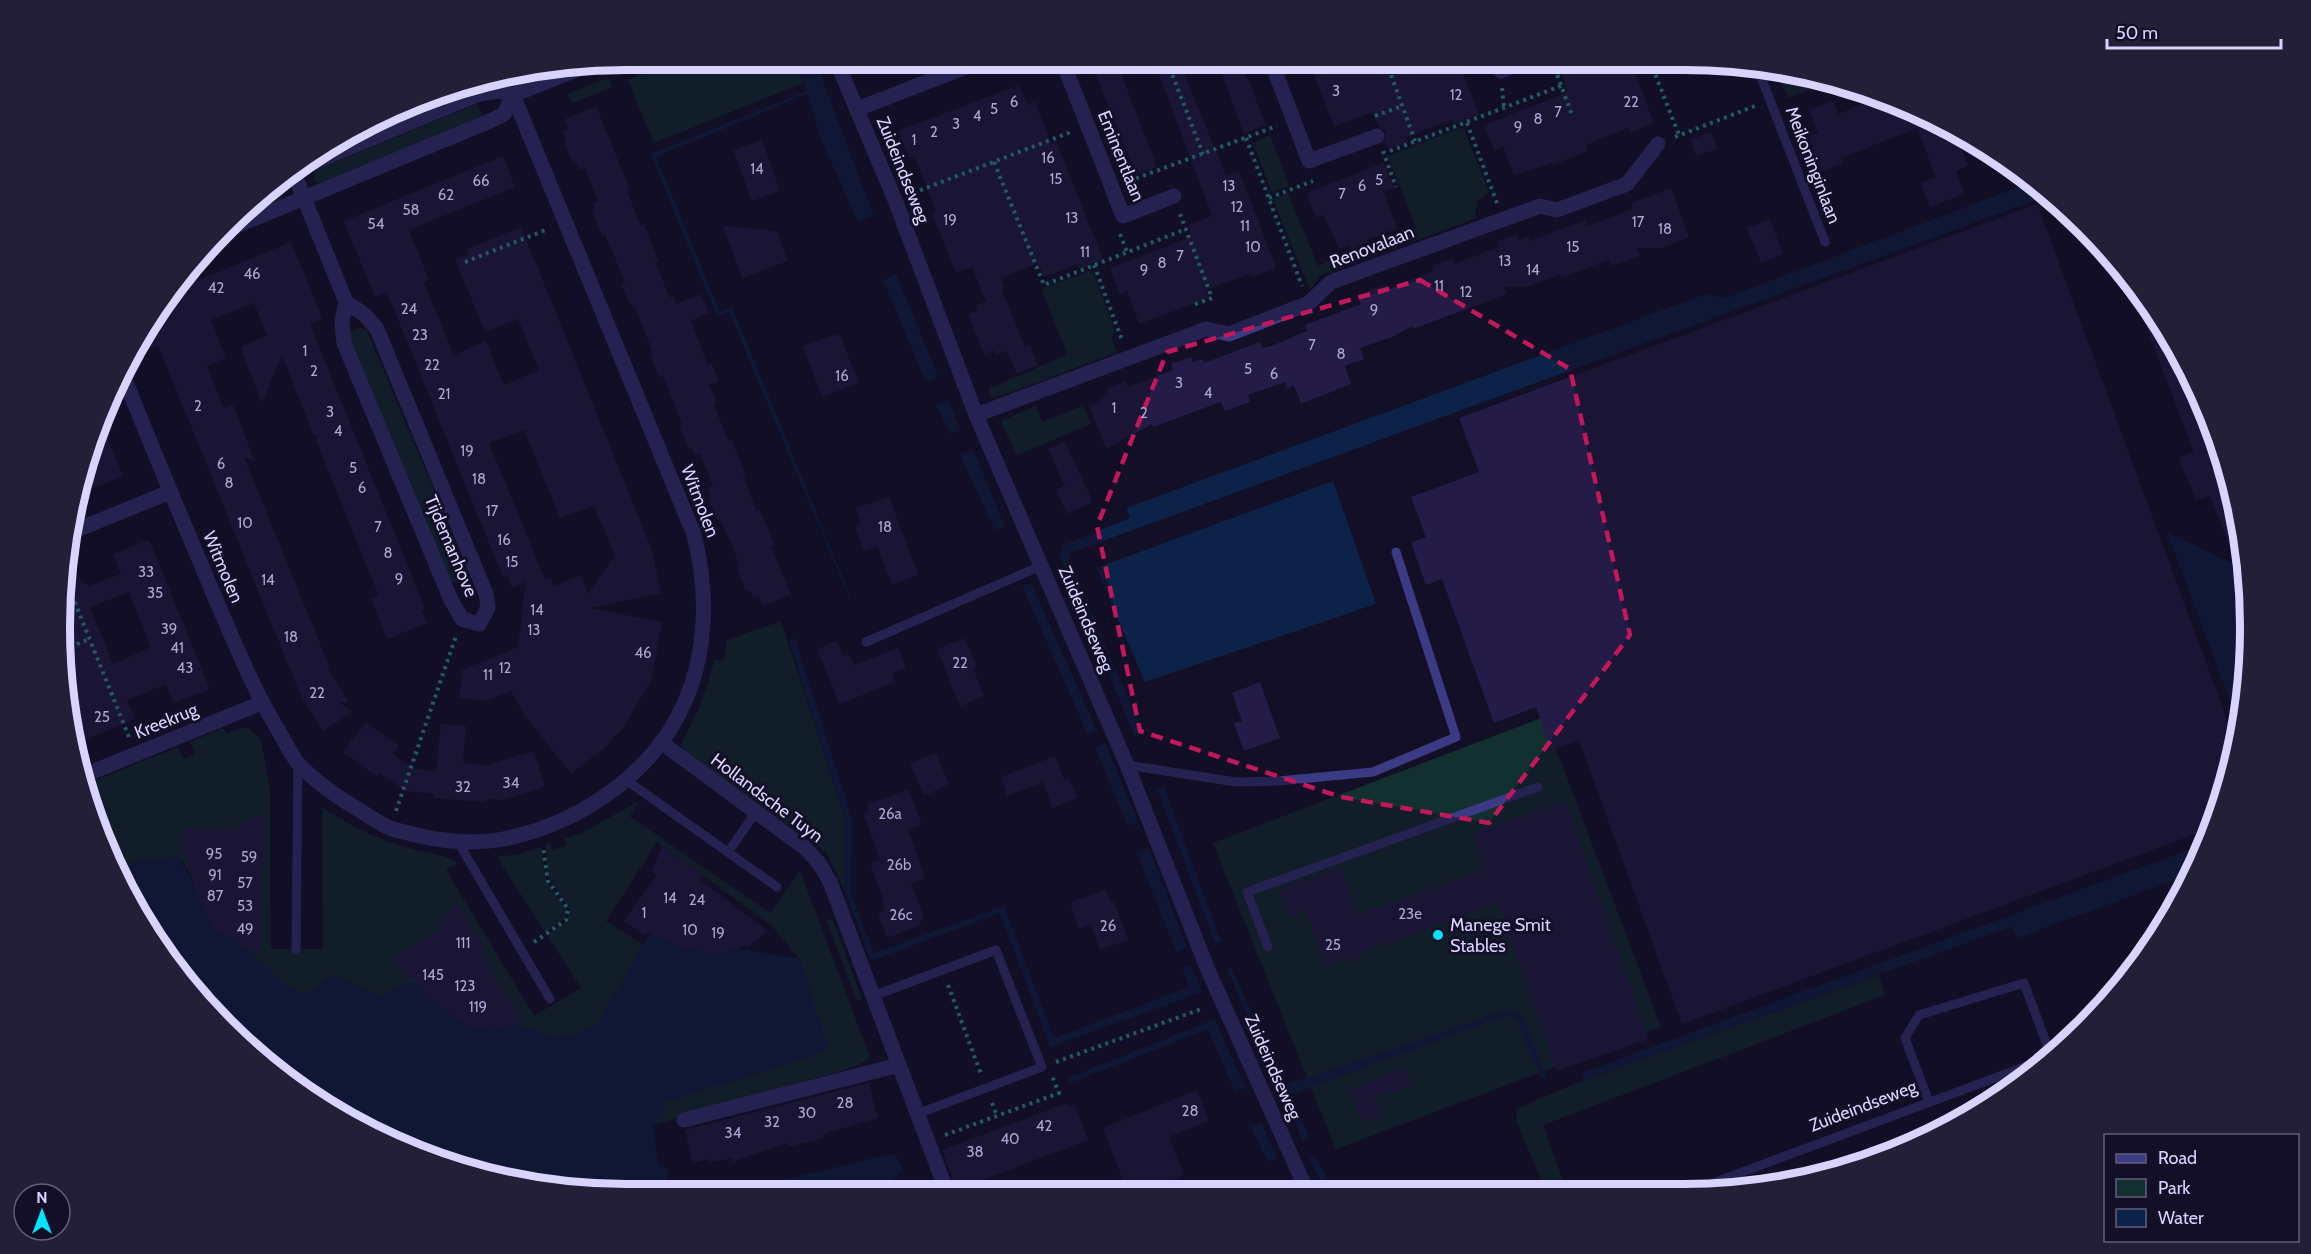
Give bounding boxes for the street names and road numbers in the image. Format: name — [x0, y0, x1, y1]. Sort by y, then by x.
street label: Meikoninginlaan — [1781, 103, 1845, 227]
street label: Eminentlaan — [1093, 107, 1149, 205]
street label: Zuideindseweg — [872, 113, 935, 228]
street label: Renovalaan — [1327, 221, 1417, 273]
street label: Witmolen — [676, 462, 724, 540]
street label: Tijdemanhove — [420, 492, 482, 600]
street label: Witmolen — [198, 528, 248, 606]
street label: Zuideindseweg — [1054, 562, 1119, 676]
street label: Kreekrug — [131, 698, 202, 744]
street label: Hollandsche Tuyn — [707, 749, 827, 847]
street label: Zuideindseweg — [1240, 1011, 1307, 1124]
street label: Zuideindseweg — [1806, 1075, 1921, 1137]

